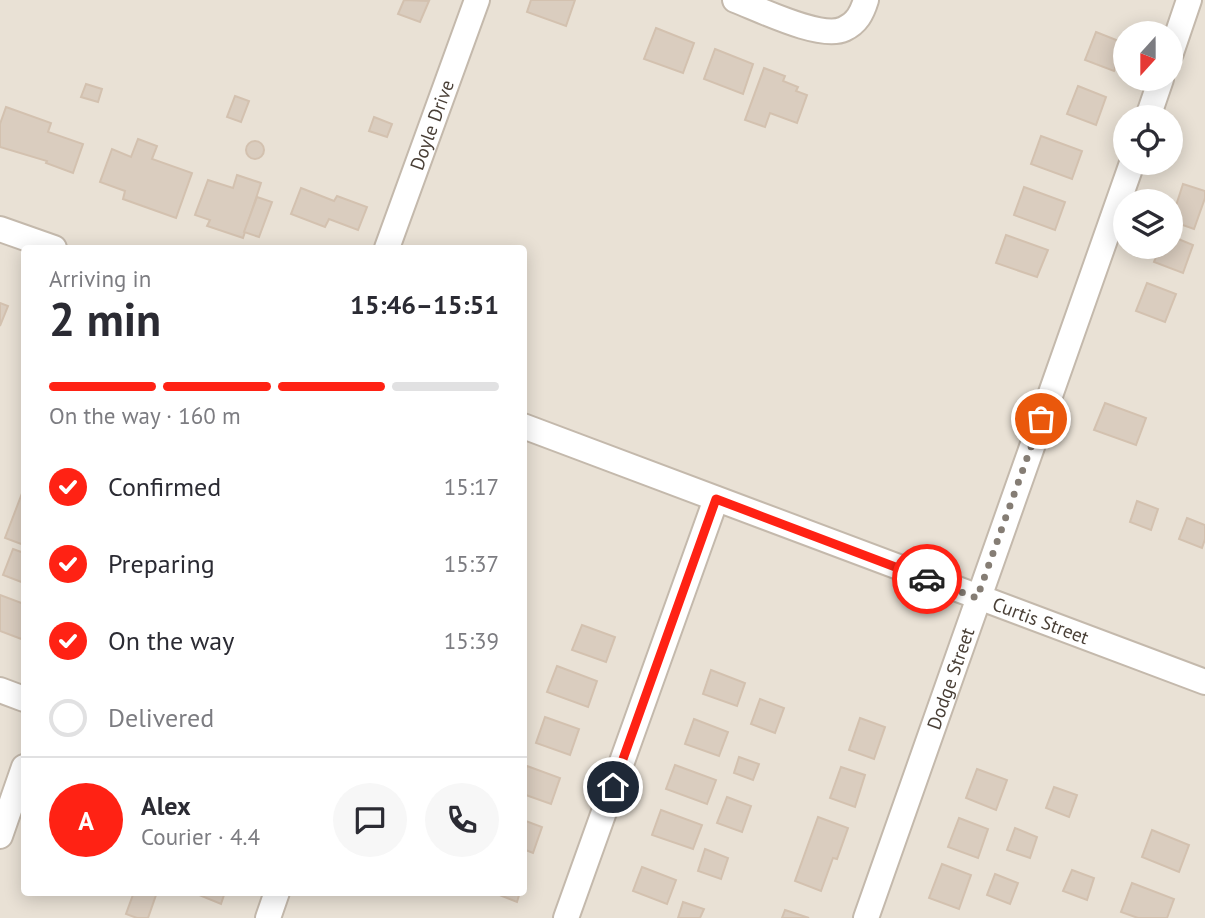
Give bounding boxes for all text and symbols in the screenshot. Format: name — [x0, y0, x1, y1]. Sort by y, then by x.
north arrow — [1113, 21, 1183, 91]
map controls — [1113, 21, 1183, 259]
street label: Doyle Drive — [404, 77, 459, 173]
button: locate — [1113, 105, 1183, 175]
button: layers — [1113, 189, 1183, 259]
text: Arriving in — [49, 264, 151, 293]
text: 15:46–15:51 — [350, 288, 499, 321]
text: 2 min — [49, 289, 161, 349]
pin — [1011, 389, 1071, 449]
icon: bag — [1022, 400, 1060, 438]
text: On the way · 160 m — [49, 401, 241, 430]
icon: check — [49, 468, 87, 506]
text: Confirmed — [108, 470, 221, 503]
text: 15:17 — [444, 472, 499, 501]
courier — [892, 544, 962, 614]
icon: check — [49, 545, 87, 583]
text: Preparing — [108, 547, 215, 580]
text: 15:37 — [444, 549, 499, 578]
icon: car — [908, 560, 946, 598]
street label: Curtis Street — [989, 591, 1093, 650]
icon: check — [49, 622, 87, 660]
text: On the way — [108, 624, 234, 657]
street label: Dodge Street — [921, 624, 980, 733]
text: 15:39 — [444, 626, 499, 655]
text: Delivered — [108, 701, 214, 734]
pin — [583, 757, 643, 817]
icon: home — [594, 768, 632, 806]
button: chat — [333, 783, 407, 857]
button: phone — [425, 783, 499, 857]
text: Alex — [141, 789, 191, 822]
text: A — [78, 804, 94, 837]
text: Courier · 4.4 — [141, 822, 260, 851]

